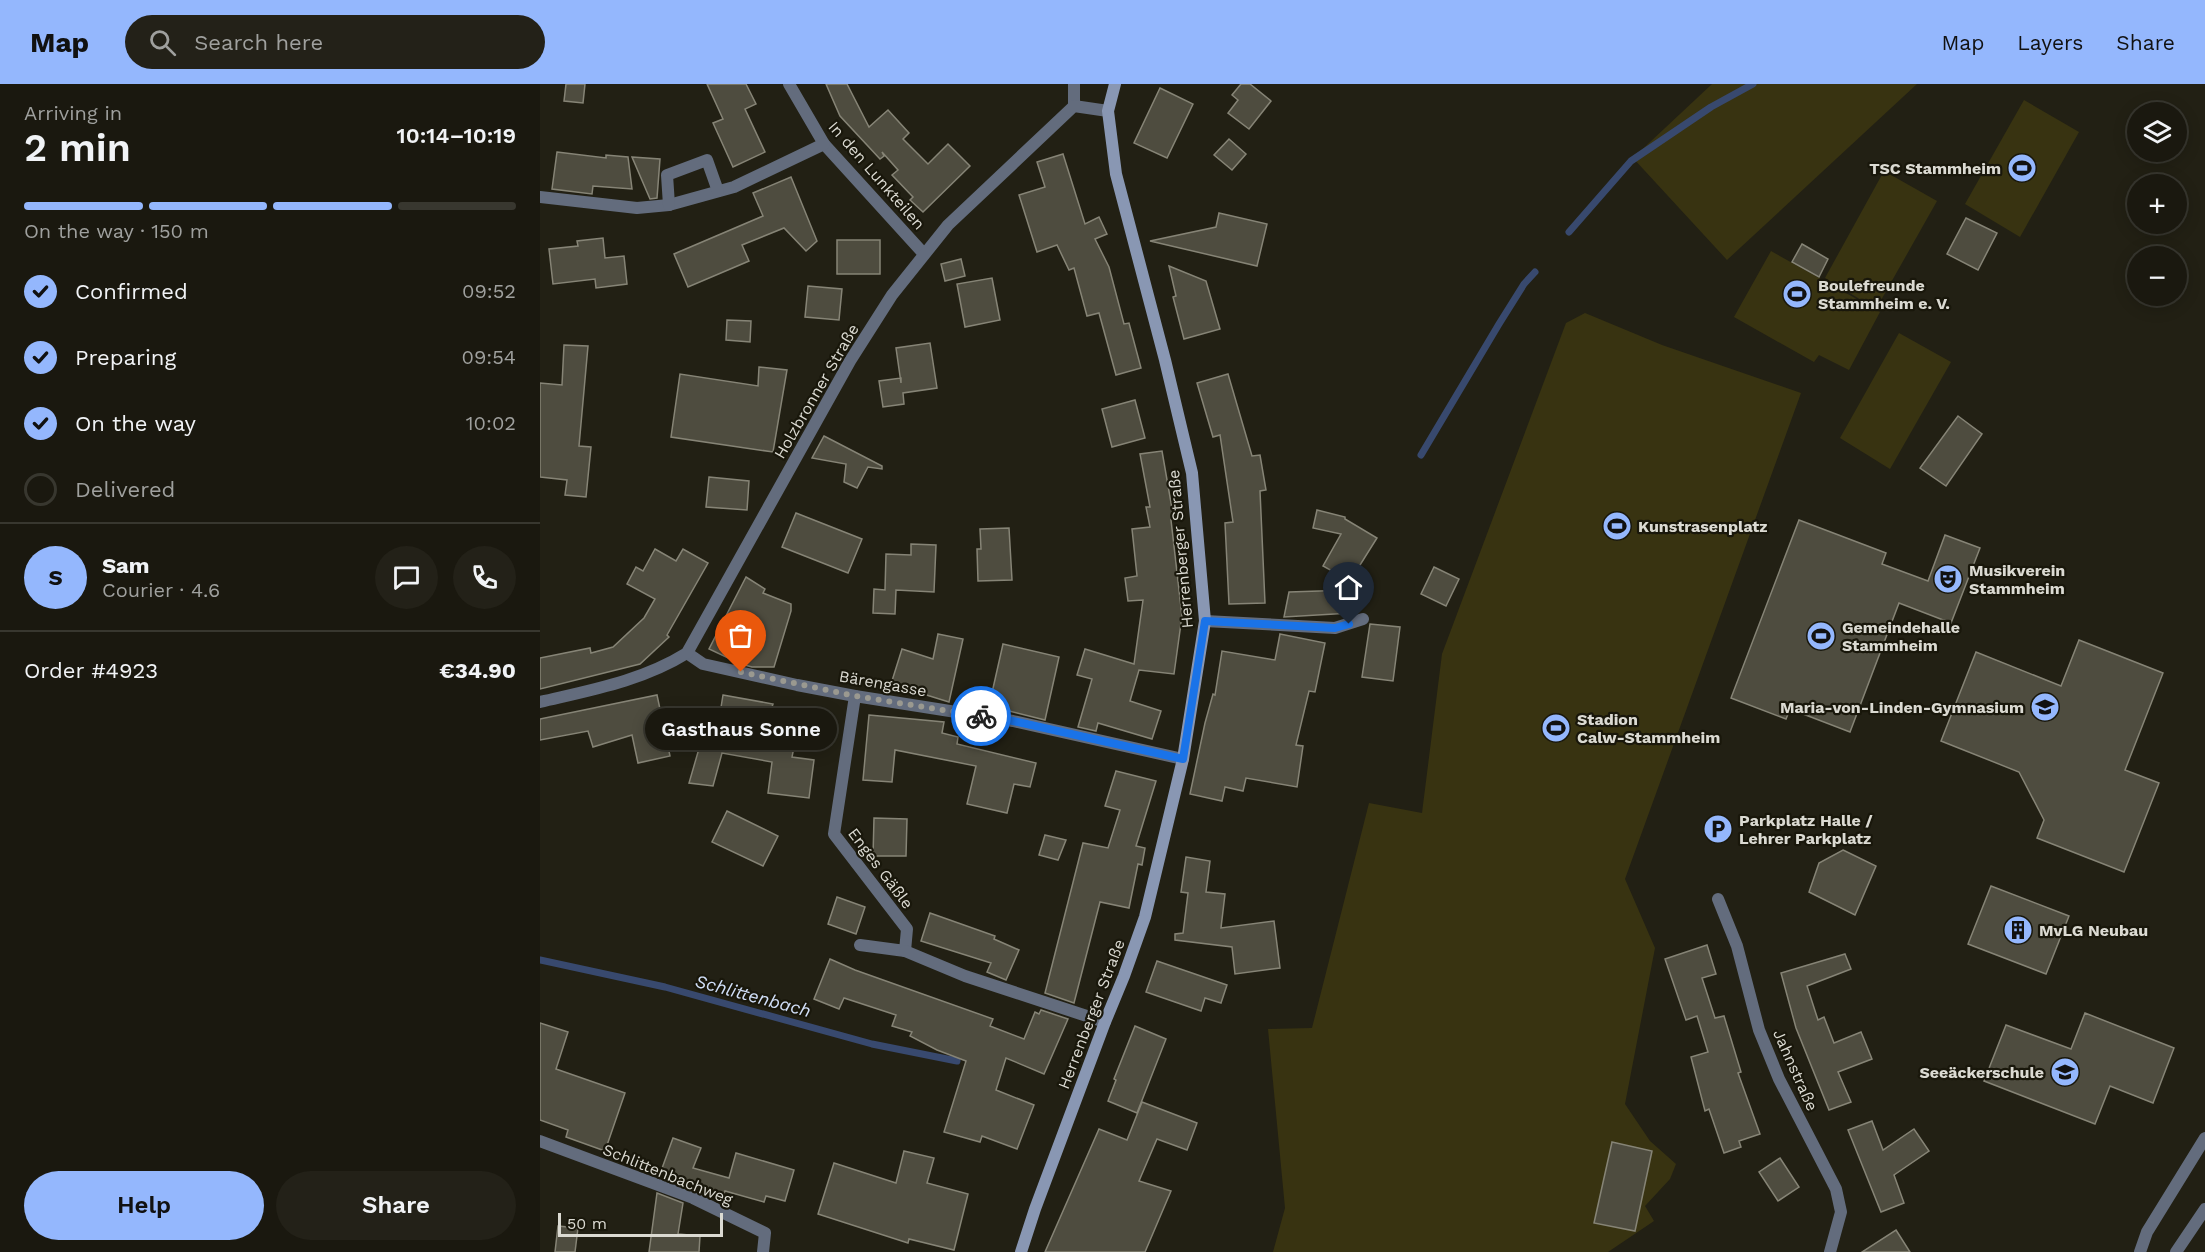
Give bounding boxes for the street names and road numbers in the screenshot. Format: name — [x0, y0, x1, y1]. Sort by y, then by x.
street label: In den Lunkteilen — [824, 117, 929, 233]
street label: Holzbronner Straße — [770, 320, 863, 462]
street label: Herrenberger Straße — [1164, 469, 1197, 629]
street label: Bärengasse — [838, 666, 928, 701]
street label: Enges Gäßle — [844, 824, 917, 913]
street label: Herrenberger Straße — [1054, 937, 1129, 1092]
street label: Jahnstraße — [1769, 1026, 1822, 1114]
street label: Schlittenbachweg — [600, 1140, 736, 1209]

